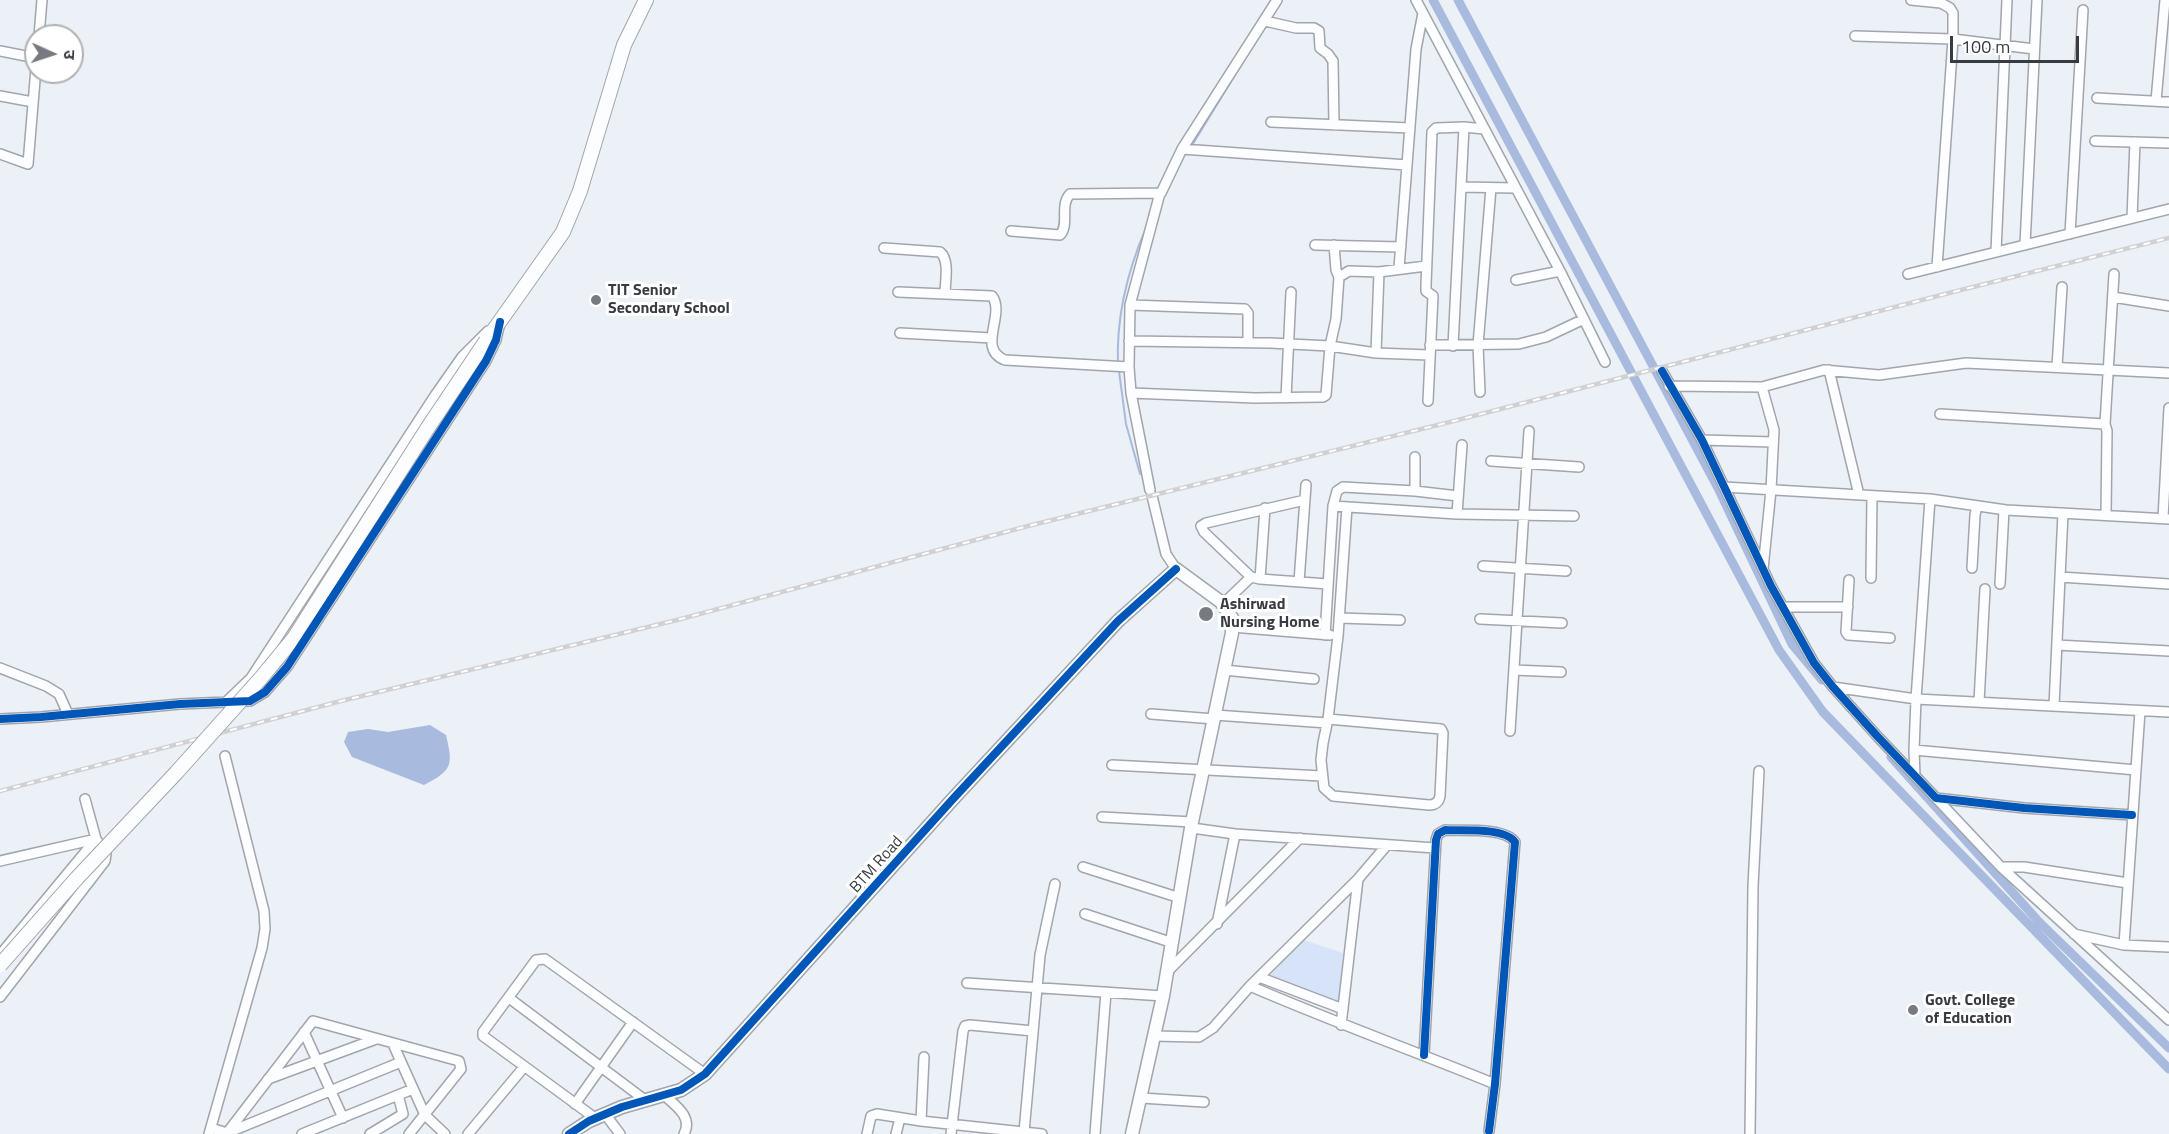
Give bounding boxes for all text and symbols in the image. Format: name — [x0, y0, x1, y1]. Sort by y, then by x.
north arrow — [24, 24, 84, 84]
scale bar — [1953, 24, 2082, 62]
text: 100 m — [1961, 33, 2010, 60]
text: उ — [58, 50, 82, 60]
place label: TIT Senior Secondary School — [608, 281, 730, 319]
marker: TIT Senior Secondary School — [589, 293, 603, 307]
place label: Ashirwad Nursing Home — [1220, 595, 1319, 633]
marker: Ashirwad Nursing Home — [1197, 605, 1215, 623]
street label: BTM Road — [847, 833, 907, 897]
place label: Govt. College of Education — [1925, 991, 2015, 1029]
marker: Govt. College of Education — [1906, 1003, 1920, 1017]

